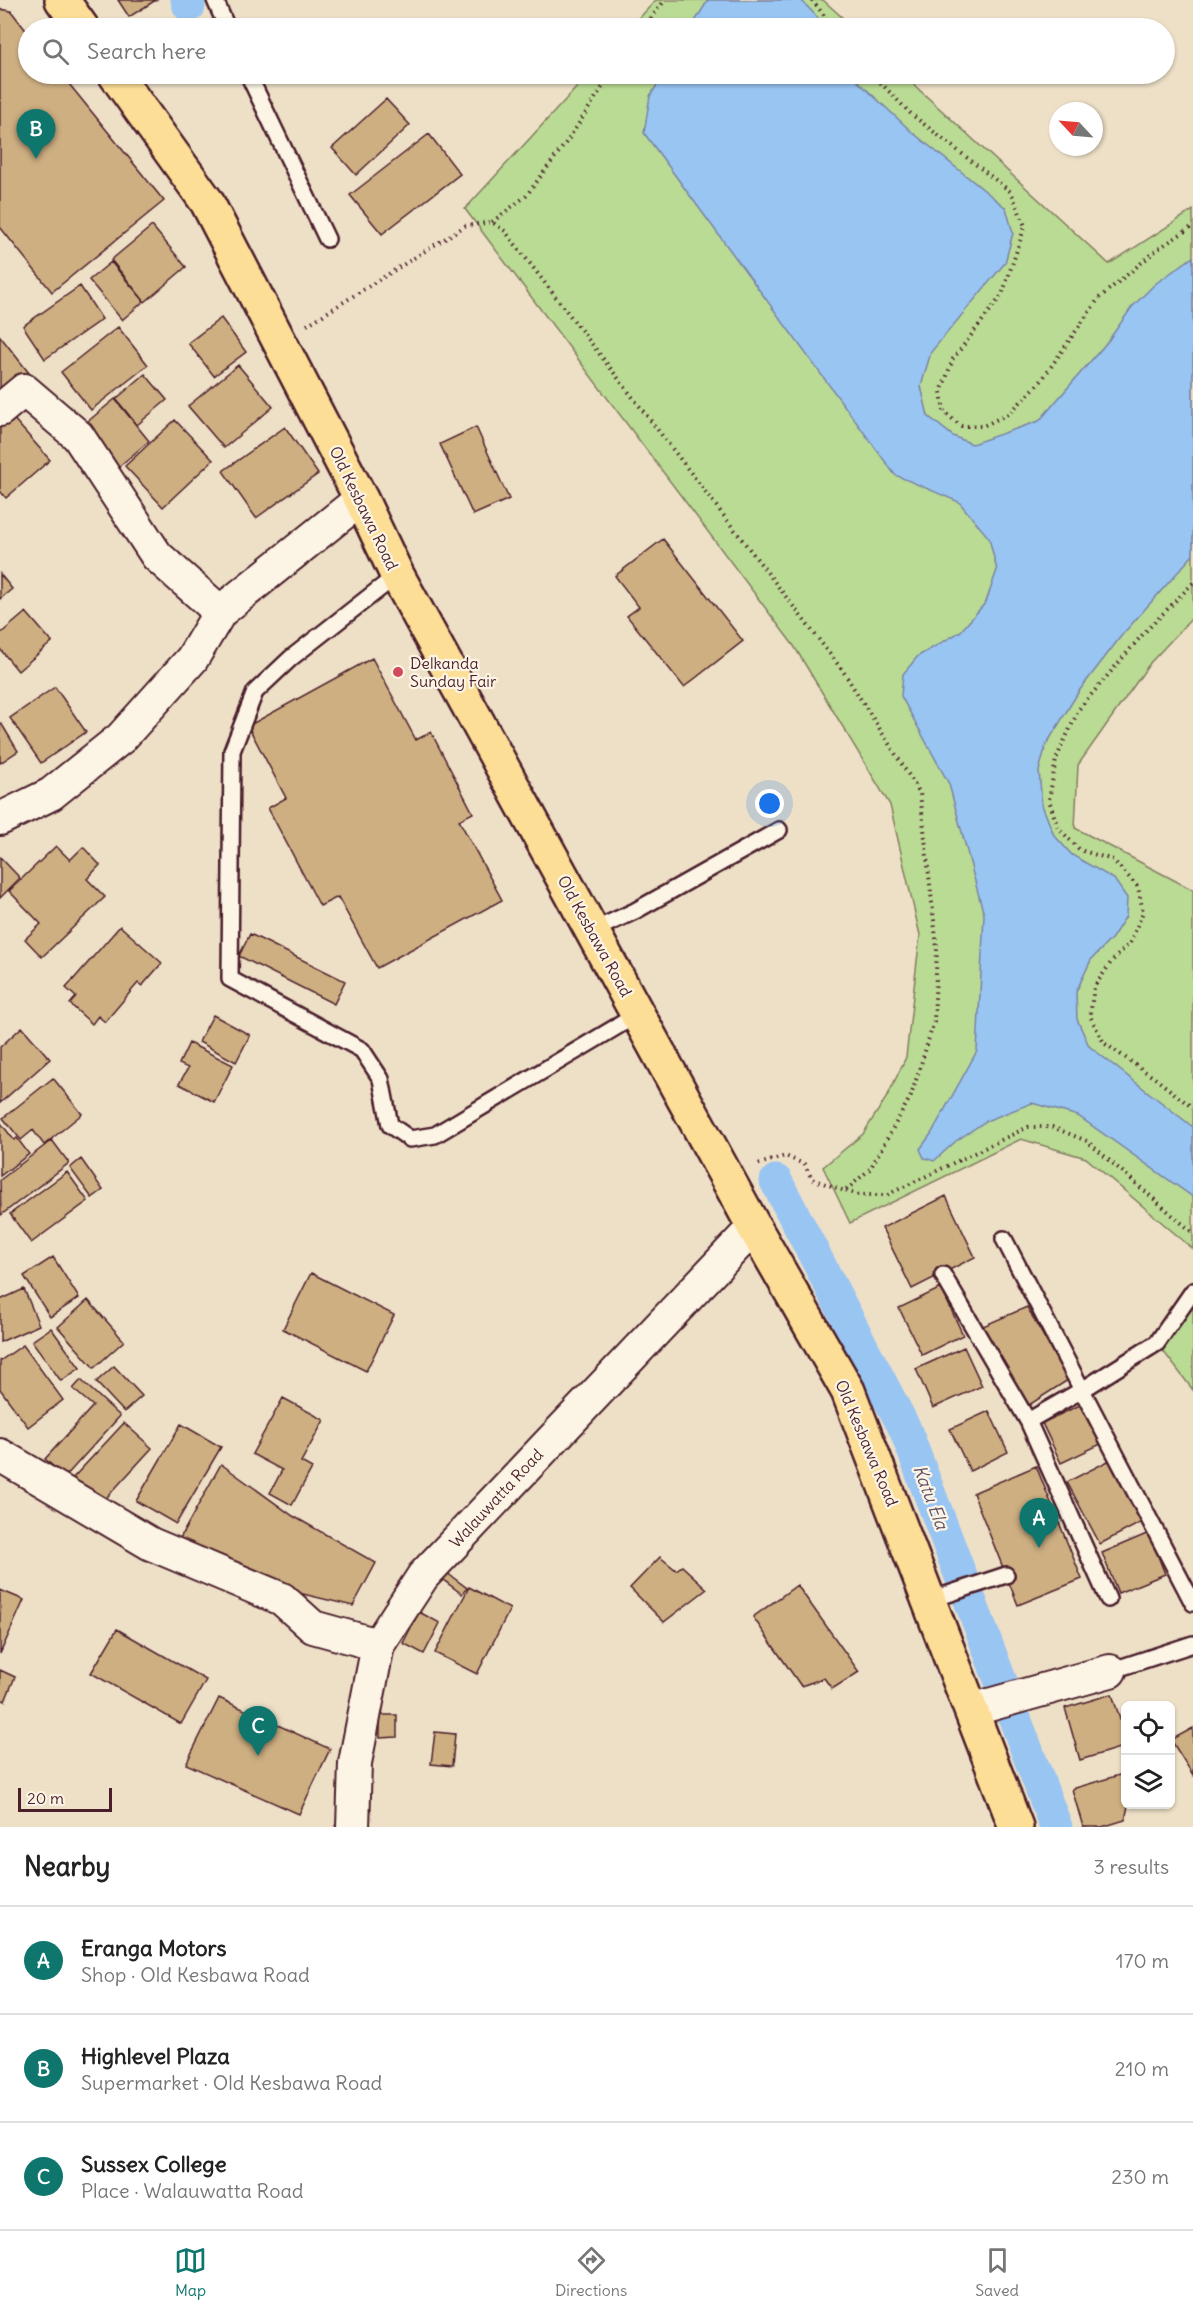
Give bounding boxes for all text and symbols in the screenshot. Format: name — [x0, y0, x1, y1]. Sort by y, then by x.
search box — [18, 18, 1175, 84]
icon: search — [39, 35, 72, 68]
text: Search here — [87, 37, 206, 65]
north arrow — [1049, 102, 1103, 156]
pin: B — [16, 110, 56, 159]
street label: Old Kesbawa Road — [325, 443, 403, 573]
place label: Delkanda Sunday Fair — [410, 653, 497, 691]
marker: Delkanda Sunday Fair — [391, 665, 405, 679]
your location — [755, 789, 784, 818]
street label: Old Kesbawa Road — [553, 872, 637, 1000]
street label: Old Kesbawa Road — [831, 1377, 903, 1509]
street label: Walauwatta Road — [445, 1444, 547, 1552]
water label: Katu Ela — [908, 1462, 954, 1534]
pin: A — [1020, 1498, 1058, 1548]
map controls — [1121, 1701, 1175, 1809]
button: locate — [1121, 1701, 1175, 1755]
pin: C — [238, 1706, 278, 1756]
button: layers — [1121, 1755, 1175, 1809]
scale bar — [18, 1785, 112, 1812]
text: 20 m — [27, 1788, 64, 1808]
text: Nearby — [24, 1850, 110, 1883]
text: 3 results — [1093, 1854, 1169, 1879]
text: Eranga Motors — [81, 1934, 227, 1962]
text: A — [37, 1948, 50, 1973]
text: 170 m — [1116, 1948, 1169, 1973]
text: Shop · Old Kesbawa Road — [81, 1962, 310, 1987]
text: Highlevel Plaza — [81, 2042, 230, 2070]
text: B — [37, 2056, 50, 2081]
text: 210 m — [1115, 2056, 1169, 2081]
text: Supermarket · Old Kesbawa Road — [81, 2070, 382, 2095]
text: Sussex College — [81, 2150, 227, 2178]
text: C — [37, 2164, 50, 2189]
text: 230 m — [1111, 2164, 1169, 2189]
text: Place · Walauwatta Road — [81, 2178, 304, 2203]
tab: Map — [174, 2244, 207, 2300]
tab: Directions — [555, 2244, 627, 2300]
tab: Saved — [975, 2244, 1019, 2300]

